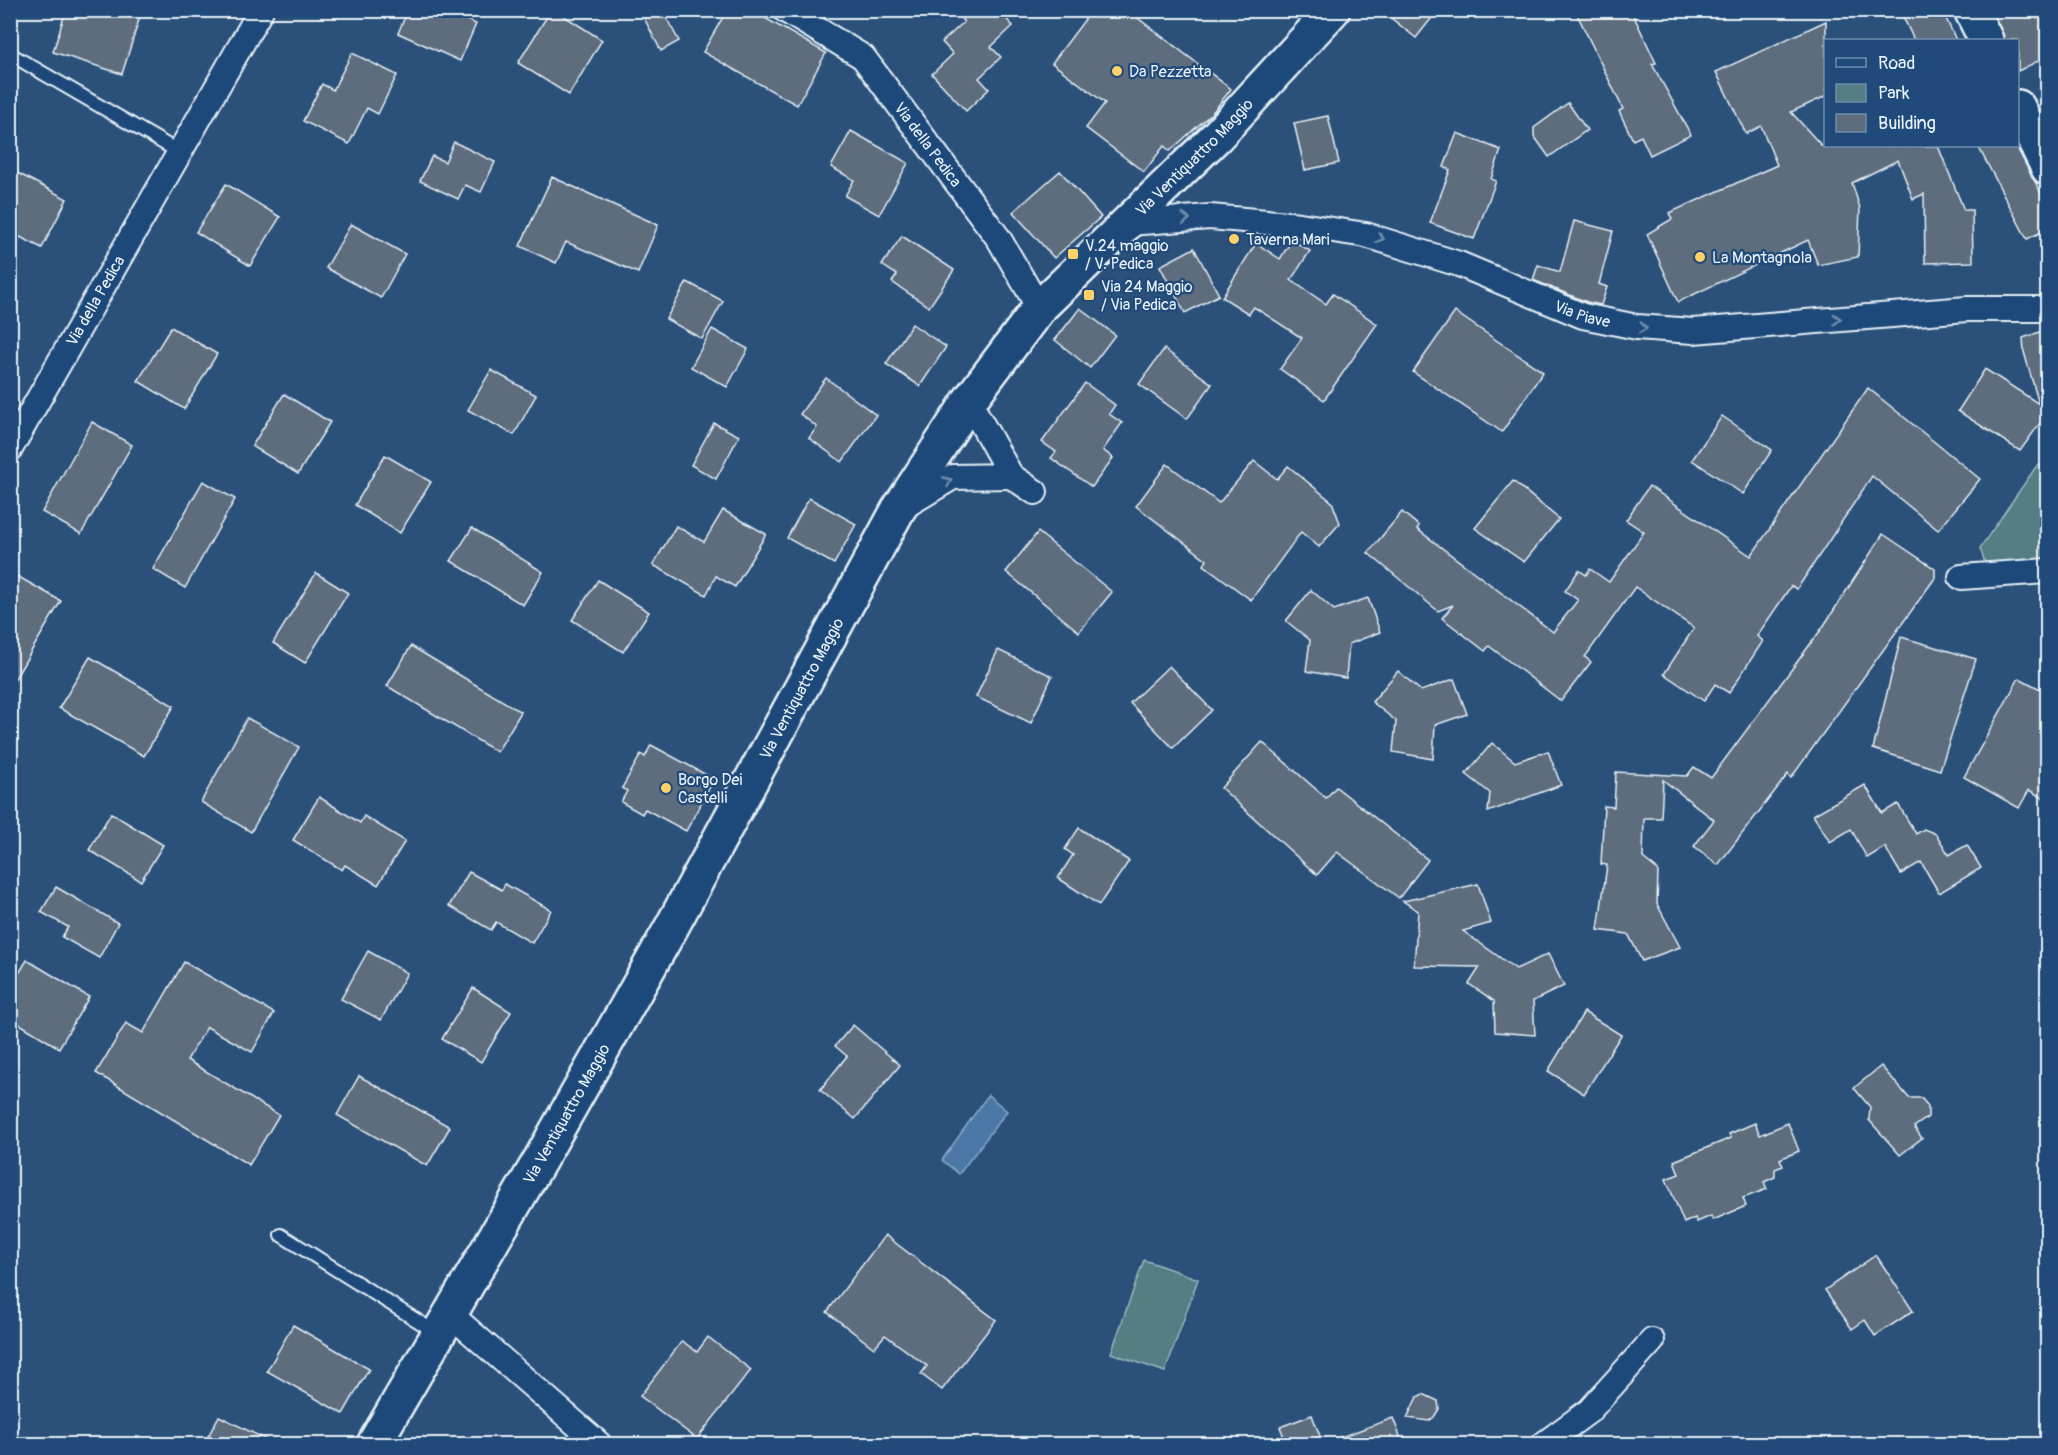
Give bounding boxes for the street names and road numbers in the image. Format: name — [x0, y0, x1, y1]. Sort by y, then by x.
street label: Via Ventiquattro Maggio — [1132, 94, 1258, 220]
street label: Via della Pedica — [889, 98, 966, 191]
street label: Via della Pedica — [62, 252, 129, 350]
street label: Via Piave — [1551, 296, 1612, 332]
street label: Via Ventiquattro Maggio — [755, 614, 849, 763]
street label: Via Ventiquattro Maggio — [519, 1040, 615, 1188]

